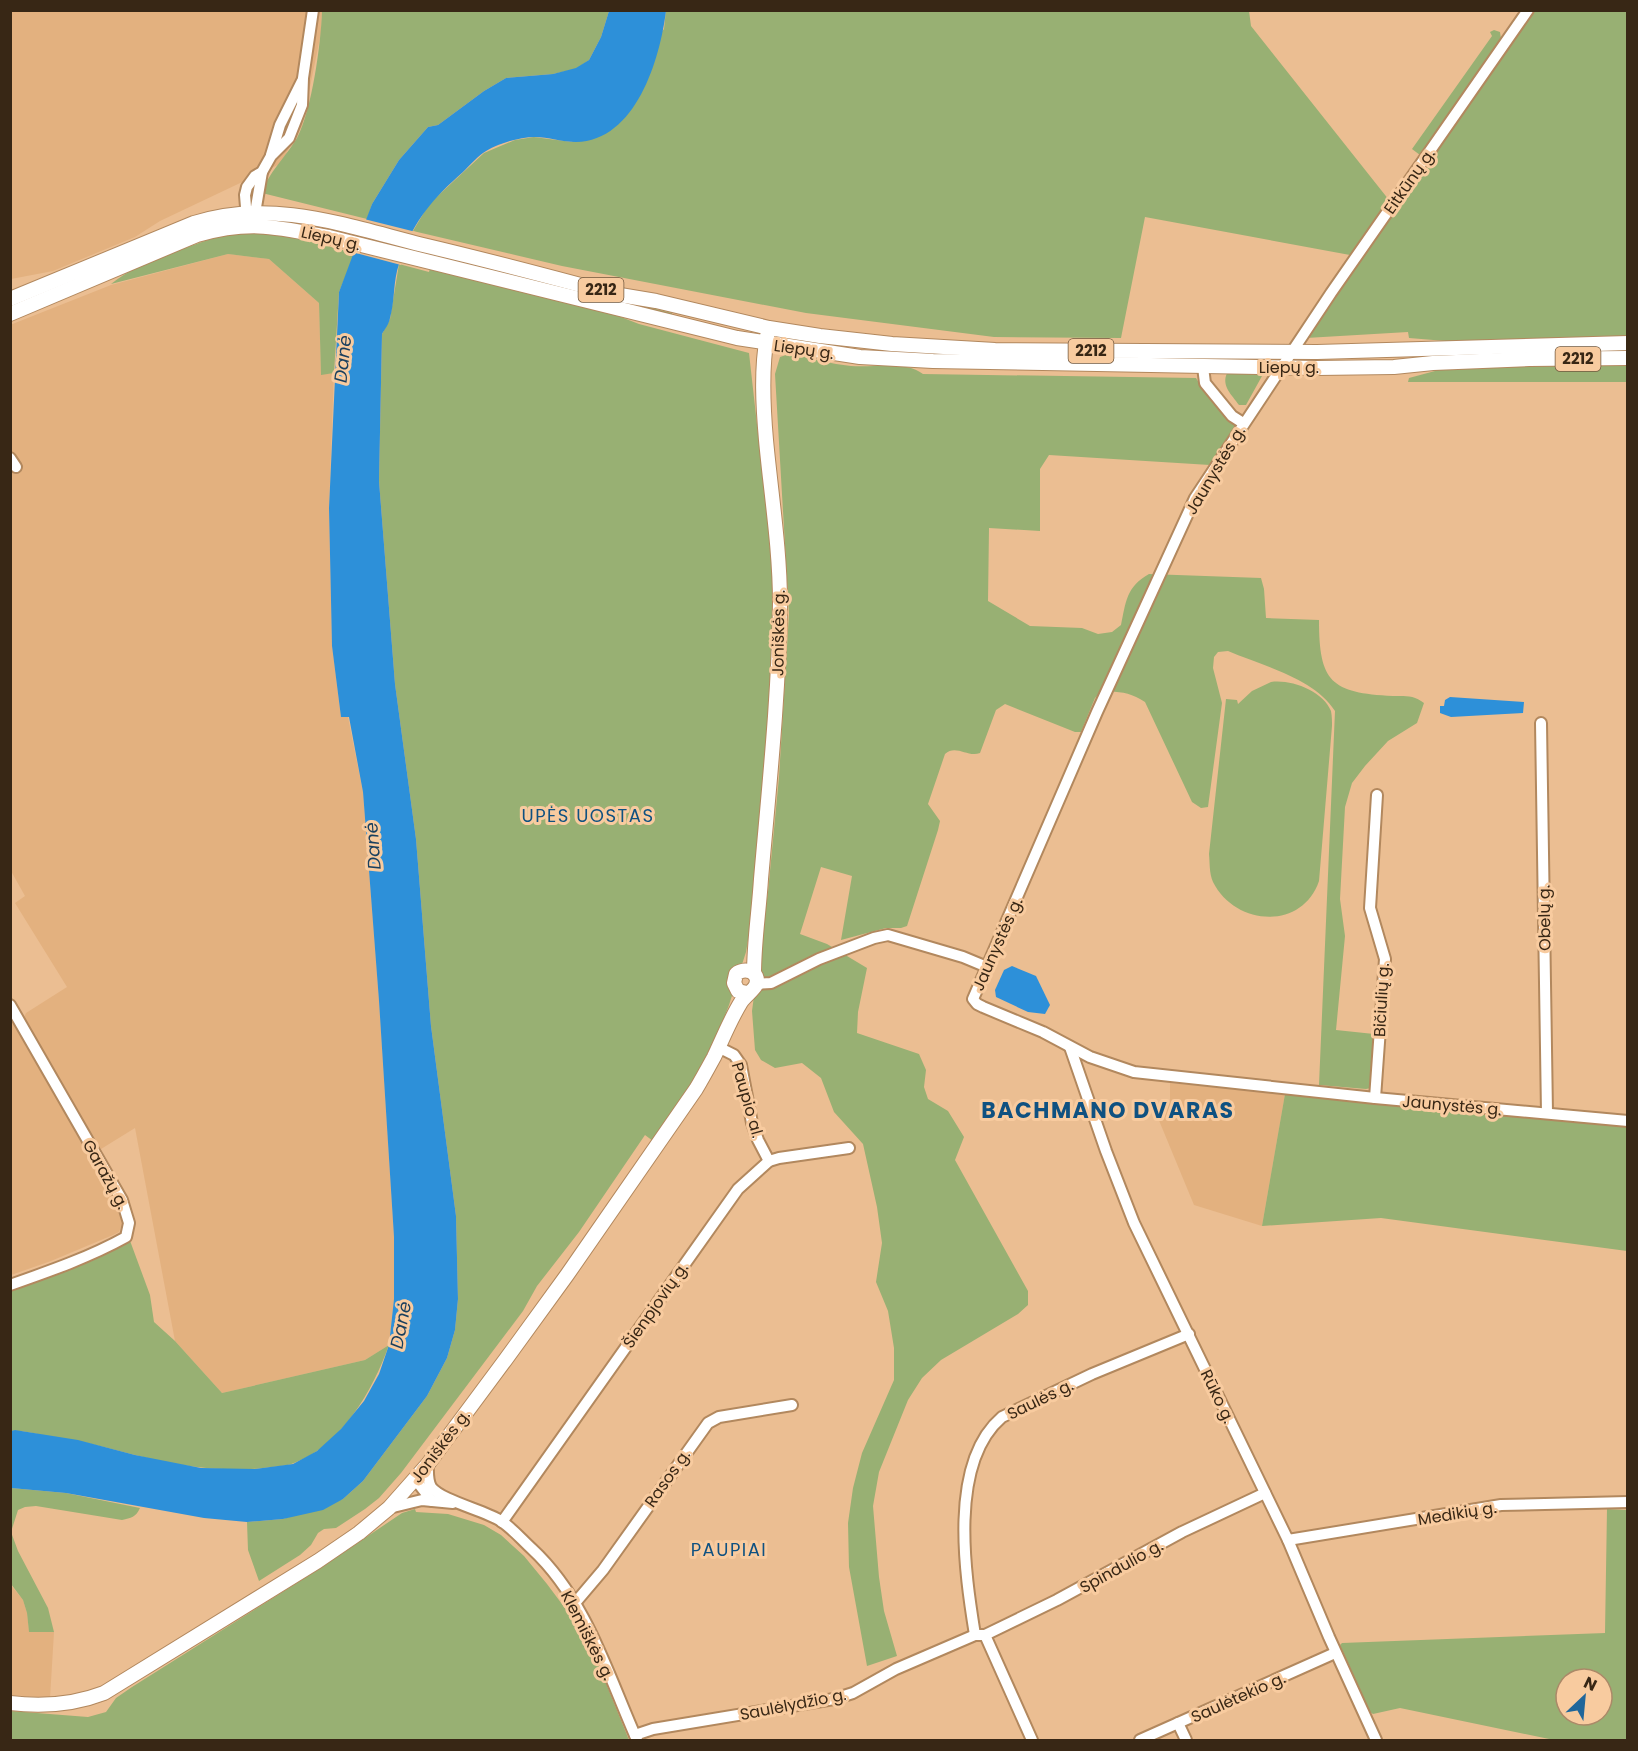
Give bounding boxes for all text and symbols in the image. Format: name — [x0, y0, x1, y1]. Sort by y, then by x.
street label: Eitkūnų g. — [1378, 144, 1440, 219]
street label: Liepų g. — [299, 221, 363, 256]
road number: 2212 — [578, 278, 624, 302]
water label: Danė — [328, 334, 357, 384]
street label: Liepų g. — [772, 334, 835, 365]
road number: 2212 — [1068, 339, 1114, 363]
road number: 2212 — [1556, 347, 1600, 371]
street label: Liepų g. — [1259, 356, 1319, 379]
street label: Jaunystės g. — [1180, 422, 1251, 519]
street label: Joniškės g. — [766, 590, 791, 676]
district label: UPĖS UOSTAS — [522, 803, 654, 828]
water label: Danė — [358, 821, 387, 871]
street label: Obelų g. — [1532, 885, 1557, 951]
street label: Jaunystės g. — [967, 894, 1028, 994]
street label: Bičiulių g. — [1368, 962, 1395, 1038]
street label: Paupio al. — [726, 1060, 769, 1141]
street label: Jaunystės g. — [1401, 1090, 1503, 1121]
district label: BACHMANO DVARAS — [981, 1095, 1235, 1126]
street label: Garažų g. — [77, 1135, 134, 1213]
street label: Šienpjovių g. — [617, 1258, 694, 1353]
water label: Danė — [384, 1299, 417, 1351]
street label: Rūko g. — [1195, 1366, 1240, 1427]
street label: Saulės g. — [1003, 1374, 1077, 1425]
street label: Joniškės g. — [405, 1405, 476, 1488]
street label: Rasos g. — [639, 1445, 696, 1512]
street label: Medikių g. — [1416, 1496, 1498, 1531]
street label: Spindulio g. — [1075, 1534, 1167, 1599]
district label: PAUPIAI — [691, 1537, 767, 1562]
street label: Klemiškės g. — [555, 1587, 620, 1684]
street label: Saulėtekio g. — [1187, 1666, 1289, 1728]
north arrow — [1554, 1667, 1614, 1727]
text: N — [1580, 1671, 1601, 1697]
street label: Saulėlydžio g. — [738, 1683, 848, 1726]

